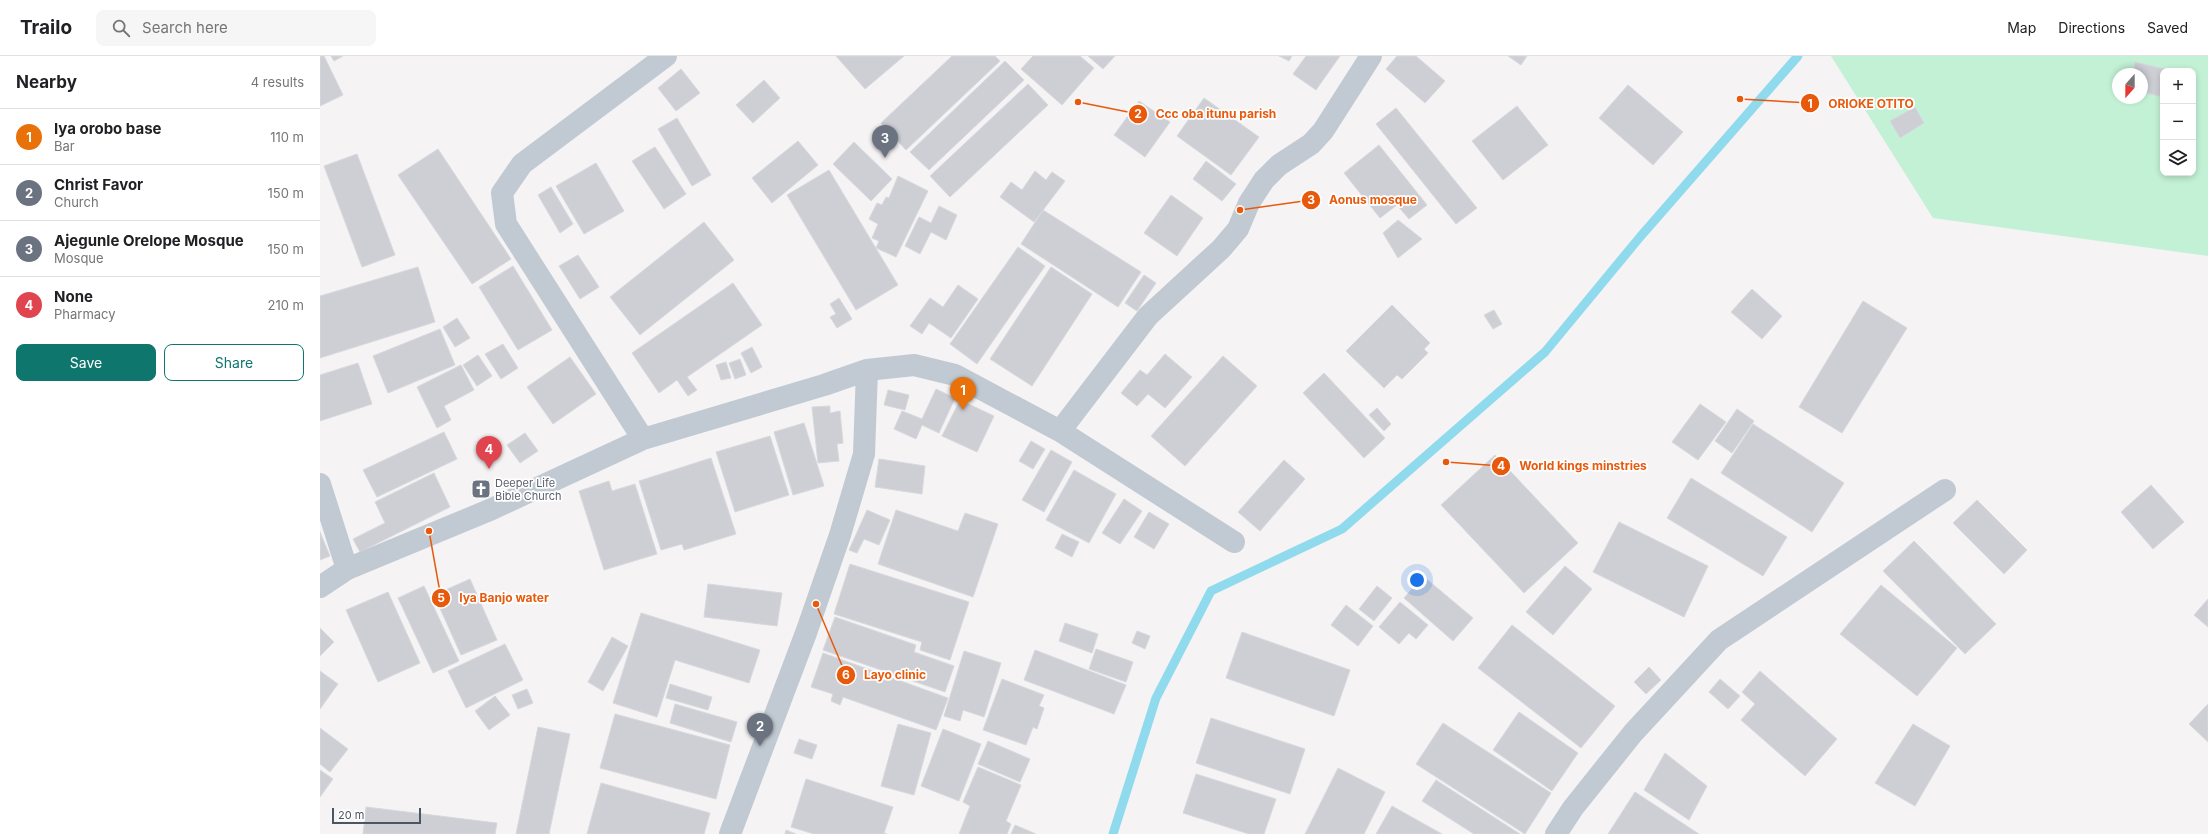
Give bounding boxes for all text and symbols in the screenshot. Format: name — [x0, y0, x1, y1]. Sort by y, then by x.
search box — [96, 10, 376, 46]
text: Trailo — [20, 16, 72, 39]
icon: search — [110, 17, 132, 39]
text: Search here — [142, 18, 228, 37]
text: Map — [2007, 19, 2036, 36]
text: Directions — [2058, 19, 2125, 36]
text: Saved — [2147, 19, 2188, 36]
north arrow — [2112, 68, 2148, 104]
map controls — [2160, 68, 2196, 176]
button: + — [2160, 68, 2196, 104]
text: Nearby — [16, 72, 77, 92]
text: 4 results — [251, 74, 304, 90]
callout: ORIOKE OTITO — [1800, 91, 1921, 115]
text: 1 — [1807, 96, 1813, 111]
text: ORIOKE OTITO — [1828, 96, 1914, 111]
callout: Ccc oba itunu parish — [1128, 102, 1285, 126]
button: − — [2160, 104, 2196, 140]
text: 2 — [1134, 106, 1142, 121]
text: Ccc oba itunu parish — [1156, 106, 1276, 121]
text: Iya orobo base — [54, 119, 162, 138]
pin: 3 — [872, 125, 898, 158]
text: 1 — [26, 129, 32, 145]
text: 110 m — [270, 129, 304, 145]
text: Bar — [54, 138, 75, 154]
button: layers — [2160, 140, 2196, 176]
text: Christ Favor — [54, 175, 143, 194]
text: 2 — [25, 185, 33, 201]
text: 150 m — [268, 185, 304, 201]
callout: Aonus mosque — [1301, 188, 1425, 212]
text: 3 — [1307, 192, 1315, 207]
text: Aonus mosque — [1329, 192, 1417, 207]
text: Church — [54, 194, 99, 210]
text: Ajegunle Orelope Mosque — [54, 231, 244, 250]
text: 3 — [25, 241, 33, 257]
text: 150 m — [268, 241, 304, 257]
text: Mosque — [54, 250, 104, 266]
text: None — [54, 287, 93, 306]
text: 4 — [25, 297, 33, 313]
text: 210 m — [268, 297, 304, 313]
text: Pharmacy — [54, 306, 116, 322]
button: Save — [16, 344, 156, 381]
button: Share — [164, 344, 304, 381]
pin: 1 — [950, 377, 976, 410]
pin: 4 — [476, 436, 502, 469]
callout: World kings minstries — [1491, 454, 1655, 478]
text: 4 — [1497, 458, 1505, 473]
text: World kings minstries — [1519, 458, 1647, 473]
place label: Deeper Life Bible Church — [495, 476, 562, 503]
church icon: Deeper Life Bible Church — [470, 478, 492, 500]
your location — [1407, 570, 1427, 590]
callout: Iya Banjo water — [431, 586, 557, 610]
text: 5 — [437, 590, 445, 605]
text: Iya Banjo water — [459, 590, 549, 605]
callout: Layo clinic — [836, 663, 934, 687]
text: 6 — [842, 667, 850, 682]
text: Layo clinic — [864, 667, 926, 682]
pin: 2 — [747, 713, 773, 746]
scale bar — [332, 806, 421, 825]
text: 20 m — [338, 808, 364, 822]

